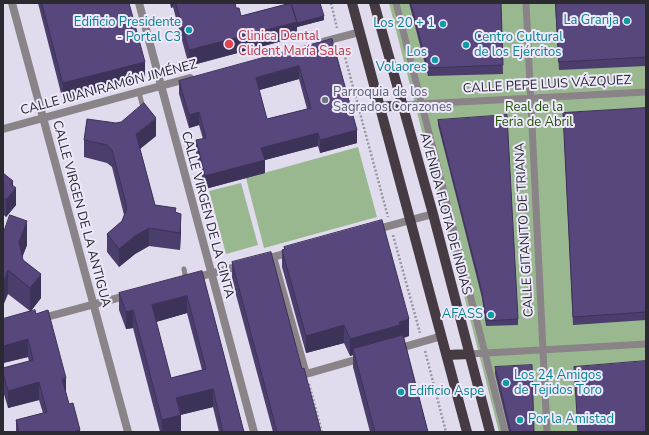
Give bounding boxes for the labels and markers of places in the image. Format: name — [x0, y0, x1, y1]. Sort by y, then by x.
place label: La Granja — [563, 13, 619, 29]
place label: Edificio Presidente - Portal C3 — [74, 15, 181, 46]
place label: Los 20 + 1 — [373, 16, 435, 32]
marker: La Granja — [622, 16, 632, 26]
marker: Los 20 + 1 — [438, 19, 448, 29]
marker: Edificio Presidente - Portal C3 — [184, 25, 194, 35]
place label: Clinica Dental Clident María Salas — [238, 29, 351, 60]
place label: Centro Cultural de los Ejércitos — [474, 30, 563, 61]
marker: Clinica Dental Clident María Salas — [223, 38, 235, 50]
marker: Centro Cultural de los Ejércitos — [461, 40, 471, 50]
place label: Los Volaores — [376, 45, 427, 76]
marker: Los Volaores — [430, 55, 440, 65]
place label: Parroquia de los Sagrados Corazones — [333, 85, 452, 116]
marker: Parroquia de los Sagrados Corazones — [320, 95, 330, 105]
place label: AFASS — [442, 307, 483, 323]
marker: AFASS — [486, 310, 496, 320]
place label: Los 24 Amigos de Tejidos Toro — [514, 368, 602, 399]
marker: Los 24 Amigos de Tejidos Toro — [501, 378, 511, 388]
place label: Edificio Aspe — [409, 384, 484, 400]
marker: Edificio Aspe — [396, 387, 406, 397]
place label: Por la Amistad — [528, 412, 614, 428]
marker: Por la Amistad — [515, 415, 525, 425]

